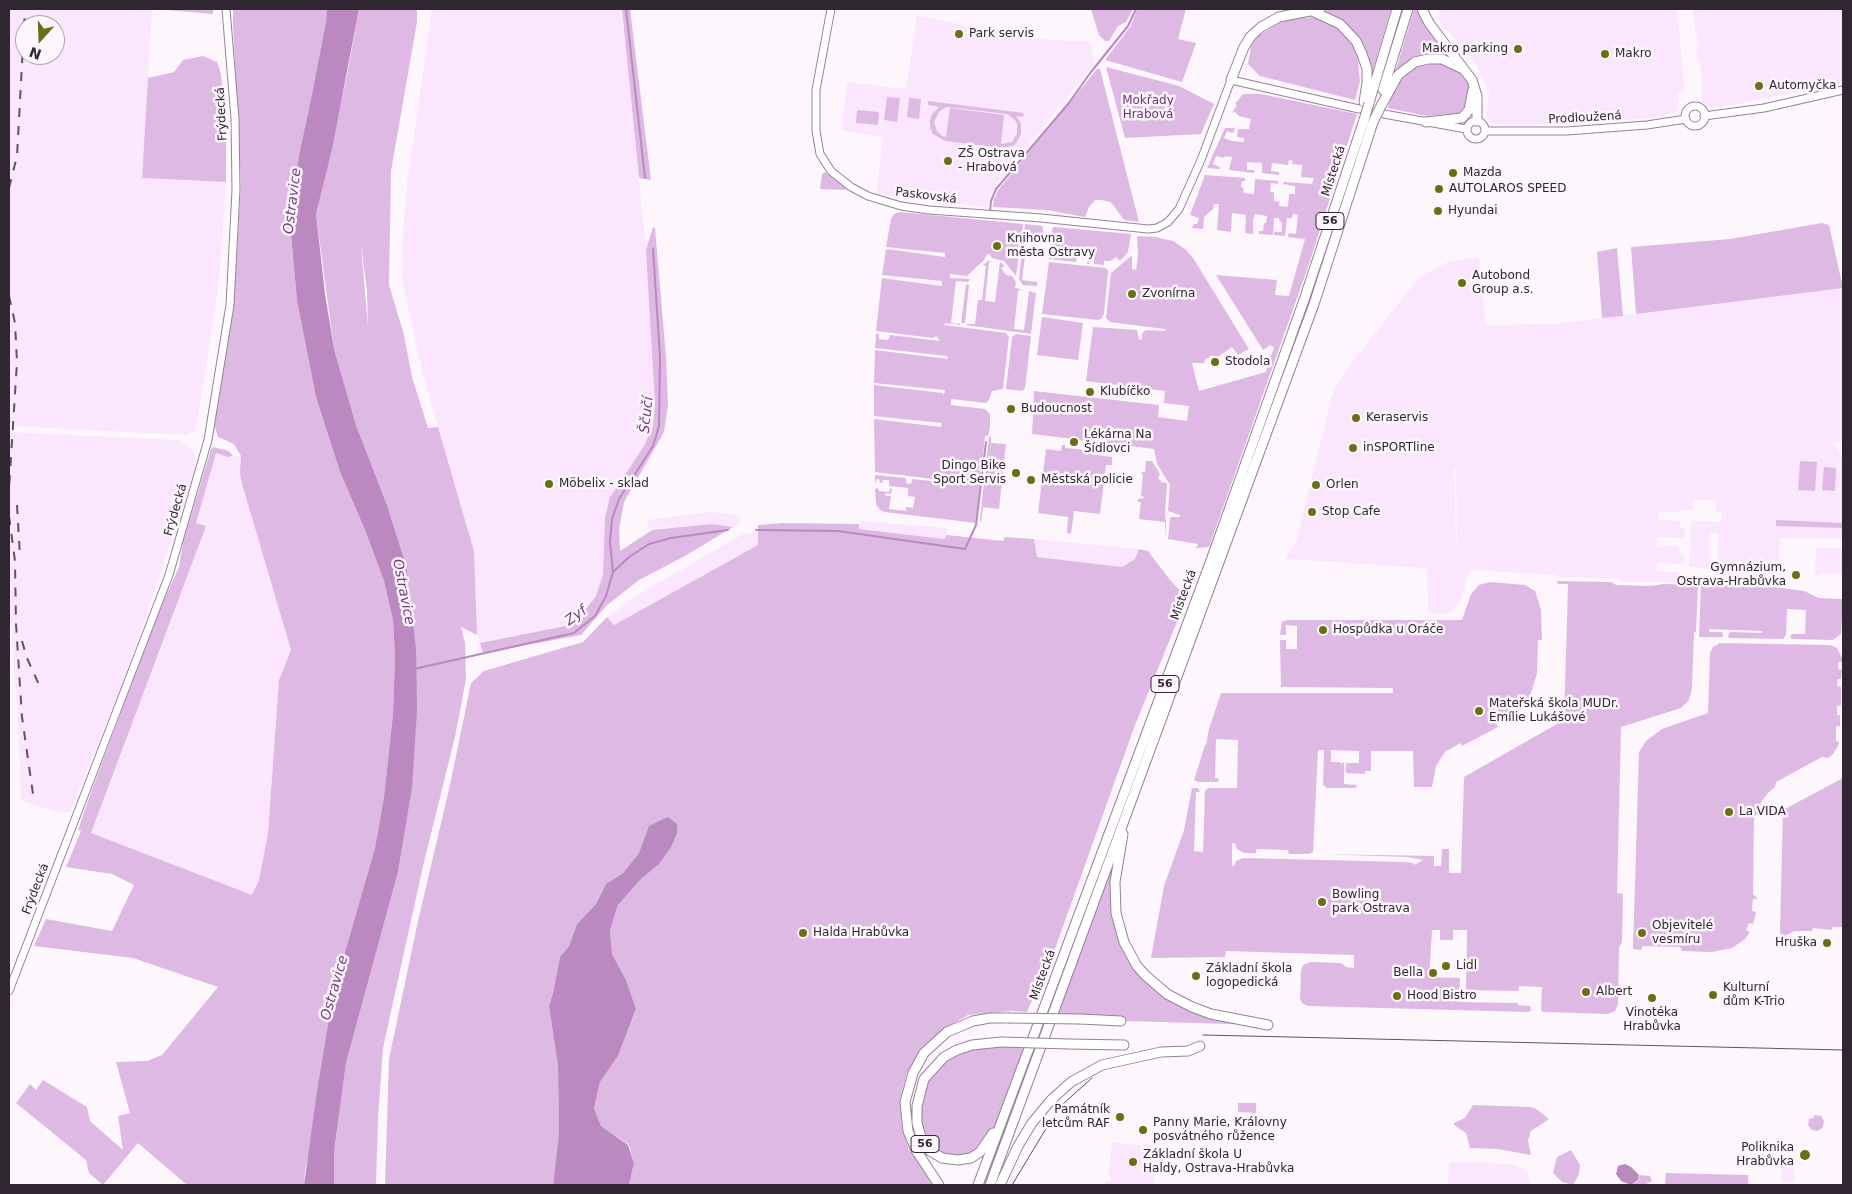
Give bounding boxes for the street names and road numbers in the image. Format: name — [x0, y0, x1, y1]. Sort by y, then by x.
street label: Frýdecká — [213, 87, 231, 141]
street label: Prodloužená — [1548, 109, 1622, 127]
street label: Místecká — [1319, 144, 1349, 198]
street label: Paskovská — [895, 185, 957, 207]
road number: 56 — [1316, 212, 1344, 230]
street label: Frýdecká — [162, 482, 190, 538]
street label: Místecká — [1168, 568, 1200, 622]
road number: 56 — [1151, 676, 1179, 692]
street label: Frýdecká — [20, 861, 52, 917]
street label: Místecká — [1027, 948, 1059, 1002]
road number: 56 — [911, 1136, 939, 1152]

